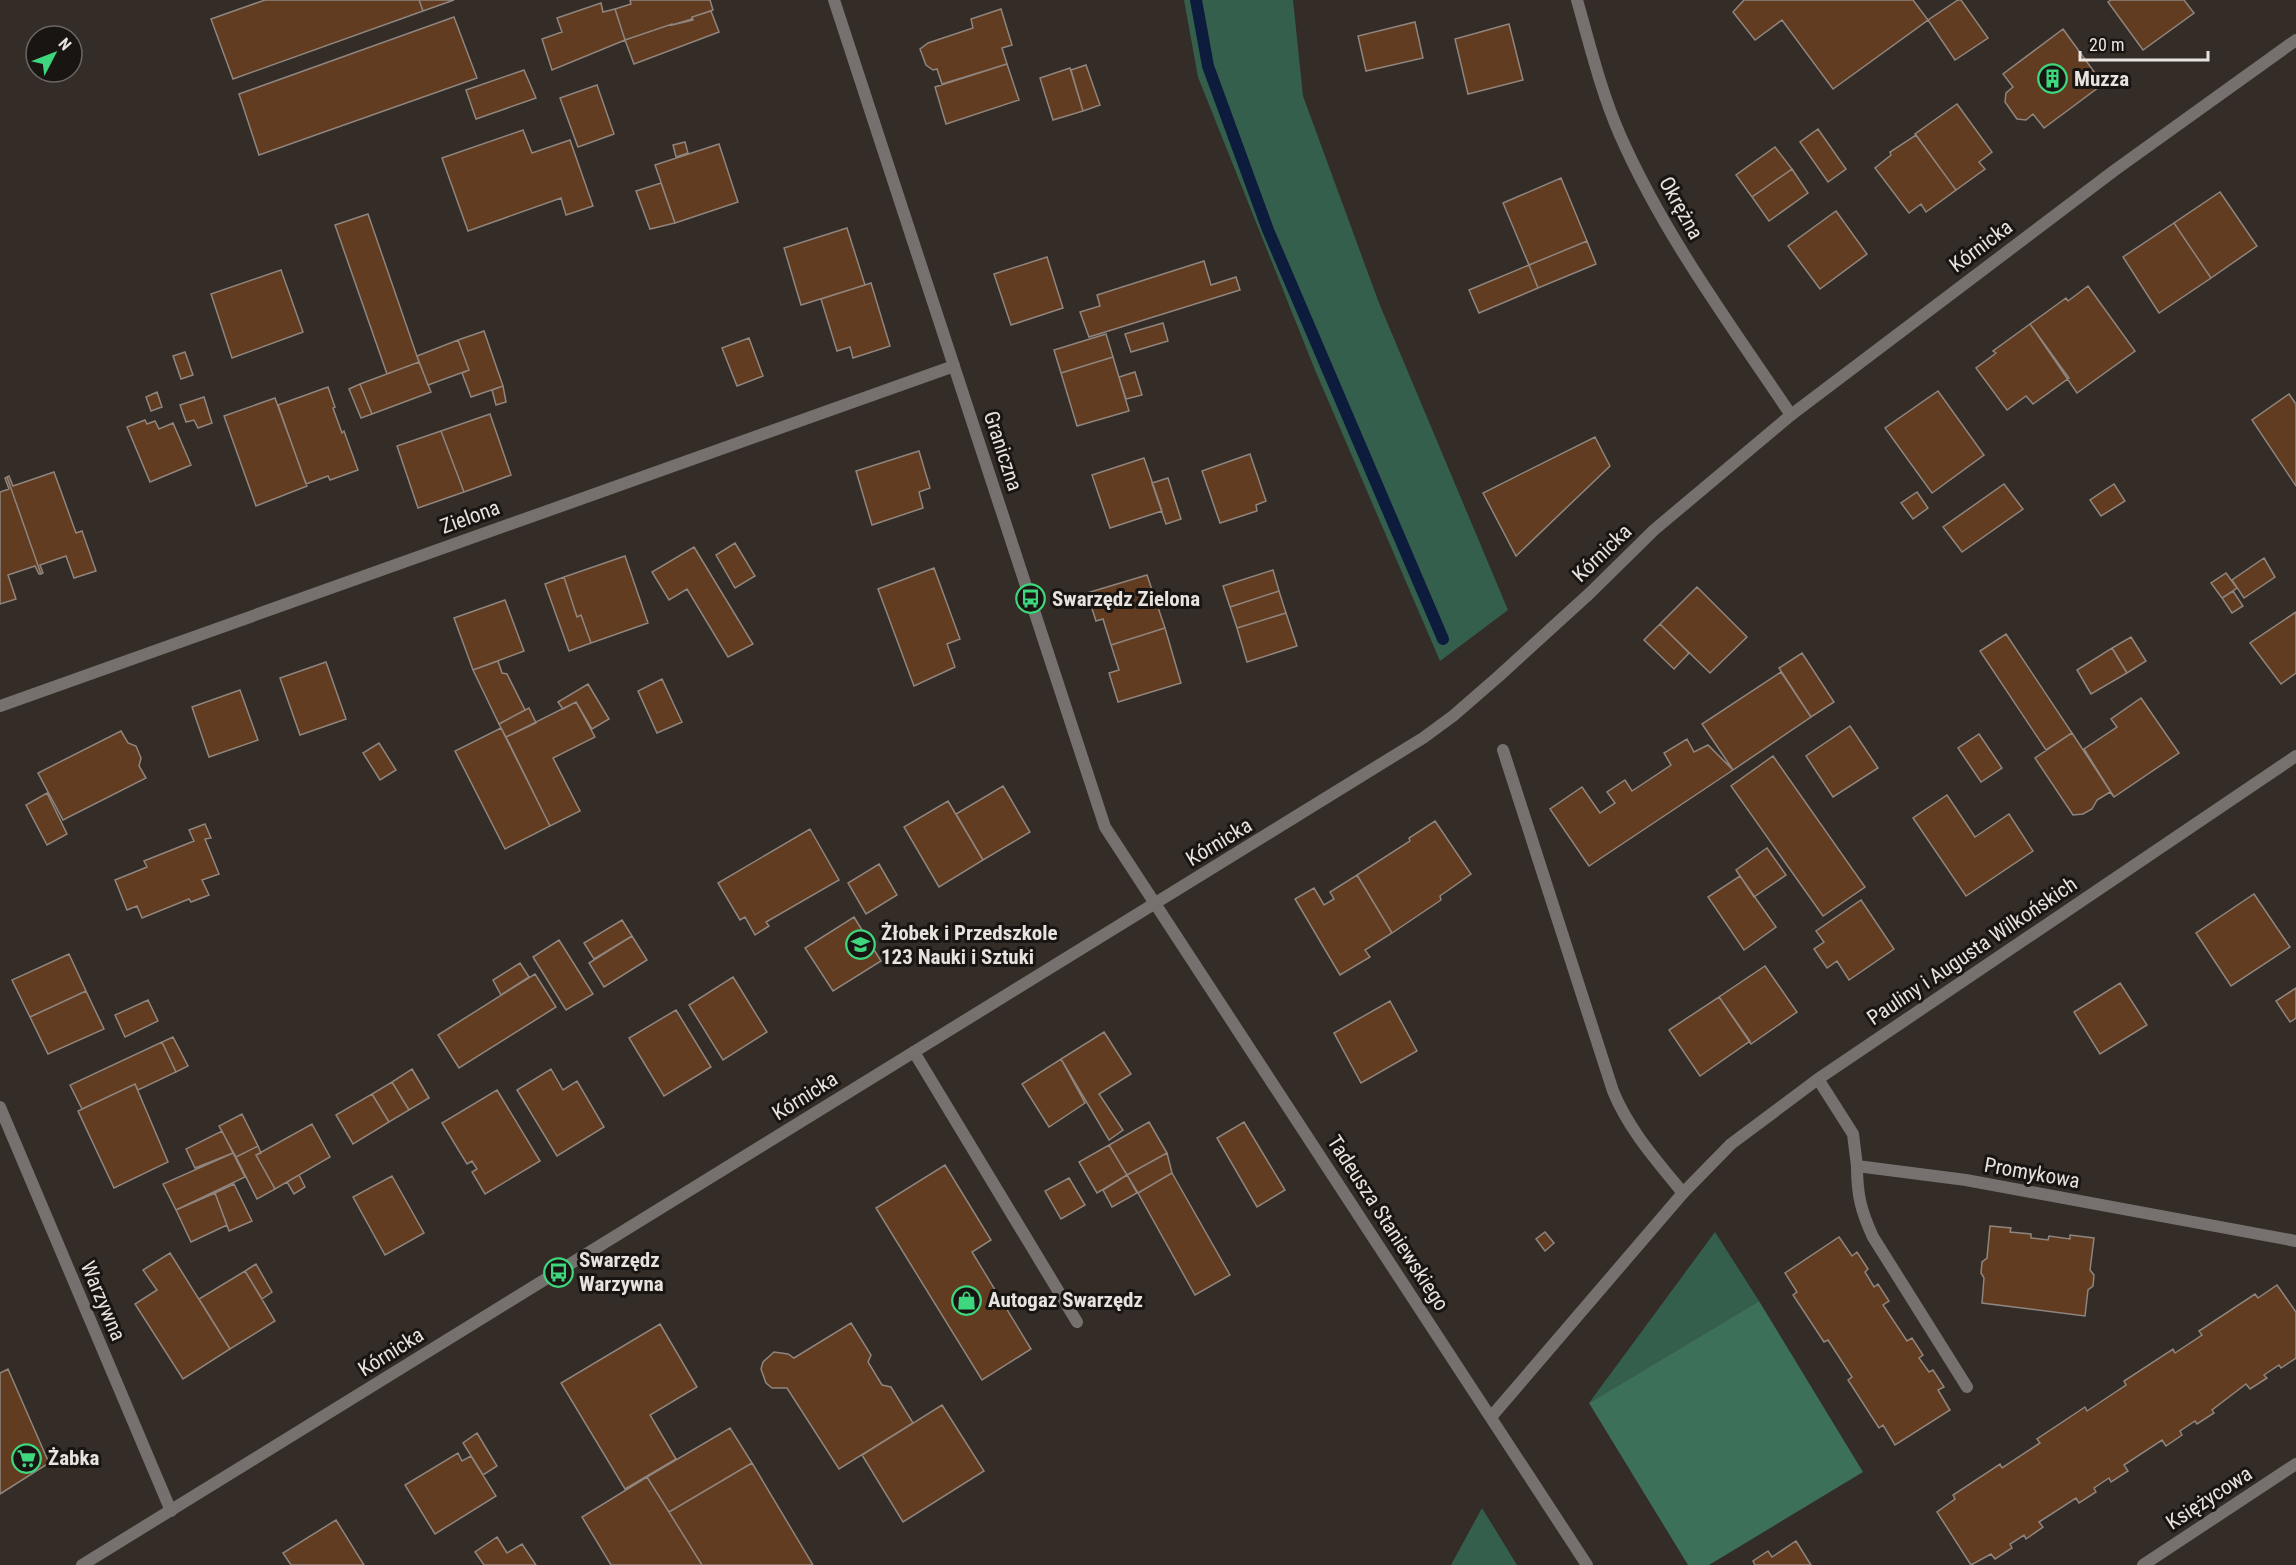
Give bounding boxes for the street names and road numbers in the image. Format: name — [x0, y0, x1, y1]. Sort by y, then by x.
street label: Okrężna — [1654, 173, 1708, 243]
street label: Kórnicka — [1945, 215, 2017, 277]
street label: Graniczna — [979, 408, 1027, 494]
street label: Zielona — [437, 495, 503, 539]
street label: Kórnicka — [1568, 519, 1636, 587]
street label: Kórnicka — [1182, 813, 1256, 871]
street label: Pauliny i Augusta Wilkońskich — [1863, 872, 2081, 1030]
street label: Kórnicka — [768, 1067, 842, 1125]
street label: Tadeusza Staniewskiego — [1322, 1131, 1454, 1315]
street label: Promykowa — [1982, 1153, 2082, 1193]
street label: Warzywna — [76, 1258, 130, 1344]
street label: Kórnicka — [354, 1323, 428, 1381]
street label: Księżycowa — [2162, 1461, 2256, 1535]

